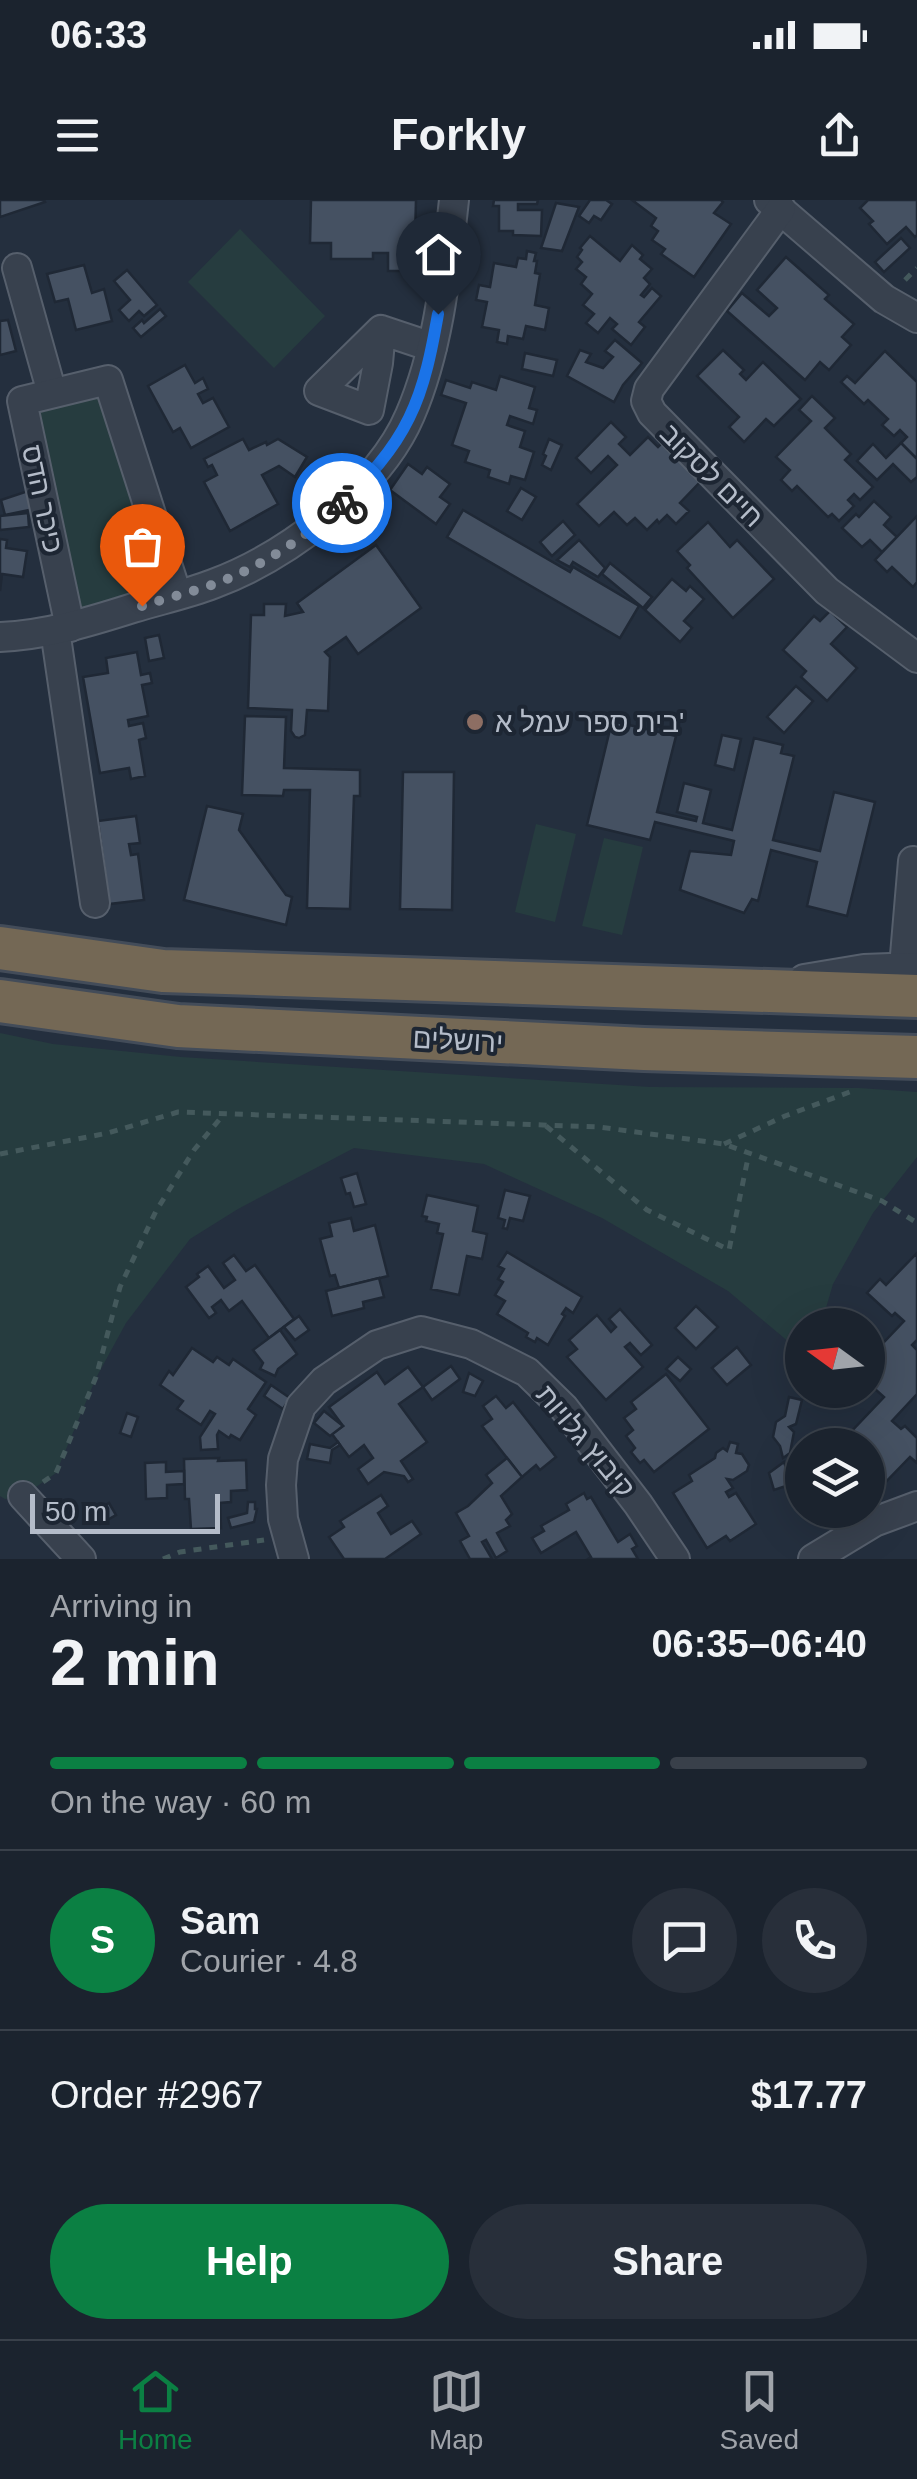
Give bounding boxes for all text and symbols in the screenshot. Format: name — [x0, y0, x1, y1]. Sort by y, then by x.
text: 06:33 — [50, 14, 147, 56]
icon: menu — [50, 108, 105, 163]
icon: share — [812, 108, 867, 163]
text: Forkly — [391, 109, 526, 160]
pin — [396, 212, 481, 315]
icon: home — [411, 227, 466, 282]
street label: חיים לסקוב — [654, 418, 769, 533]
street label: כיכר הדס — [16, 442, 69, 556]
courier — [292, 453, 392, 553]
icon: bike — [315, 476, 370, 531]
pin — [100, 504, 185, 607]
icon: bag — [115, 519, 170, 574]
place label: בית ספר עמל א' — [495, 707, 684, 738]
marker: בית ספר עמל א' — [464, 711, 486, 733]
street label: ירושלים — [412, 1023, 504, 1058]
north arrow — [785, 1308, 885, 1408]
map controls — [785, 1308, 885, 1528]
street label: קיבוץ גלויות — [530, 1379, 641, 1504]
button: layers — [785, 1428, 885, 1528]
scale bar — [30, 1489, 220, 1534]
text: 50 m — [45, 1496, 107, 1527]
text: Arriving in — [50, 1588, 192, 1624]
text: 06:35–06:40 — [651, 1623, 867, 1665]
text: 2 min — [50, 1626, 220, 1699]
text: On the way · 60 m — [50, 1784, 311, 1820]
button: chat — [632, 1888, 737, 1993]
button: phone — [762, 1888, 867, 1993]
text: Sam — [180, 1900, 260, 1942]
text: S — [90, 1919, 115, 1961]
text: Courier · 4.8 — [180, 1943, 358, 1979]
text: Order #2967 — [50, 2074, 263, 2116]
text: $17.77 — [751, 2074, 867, 2116]
button: Help — [50, 2204, 449, 2319]
button: Share — [469, 2204, 867, 2319]
tab: Home — [118, 2364, 193, 2456]
tab: Map — [429, 2364, 484, 2456]
tab: Saved — [720, 2364, 799, 2456]

